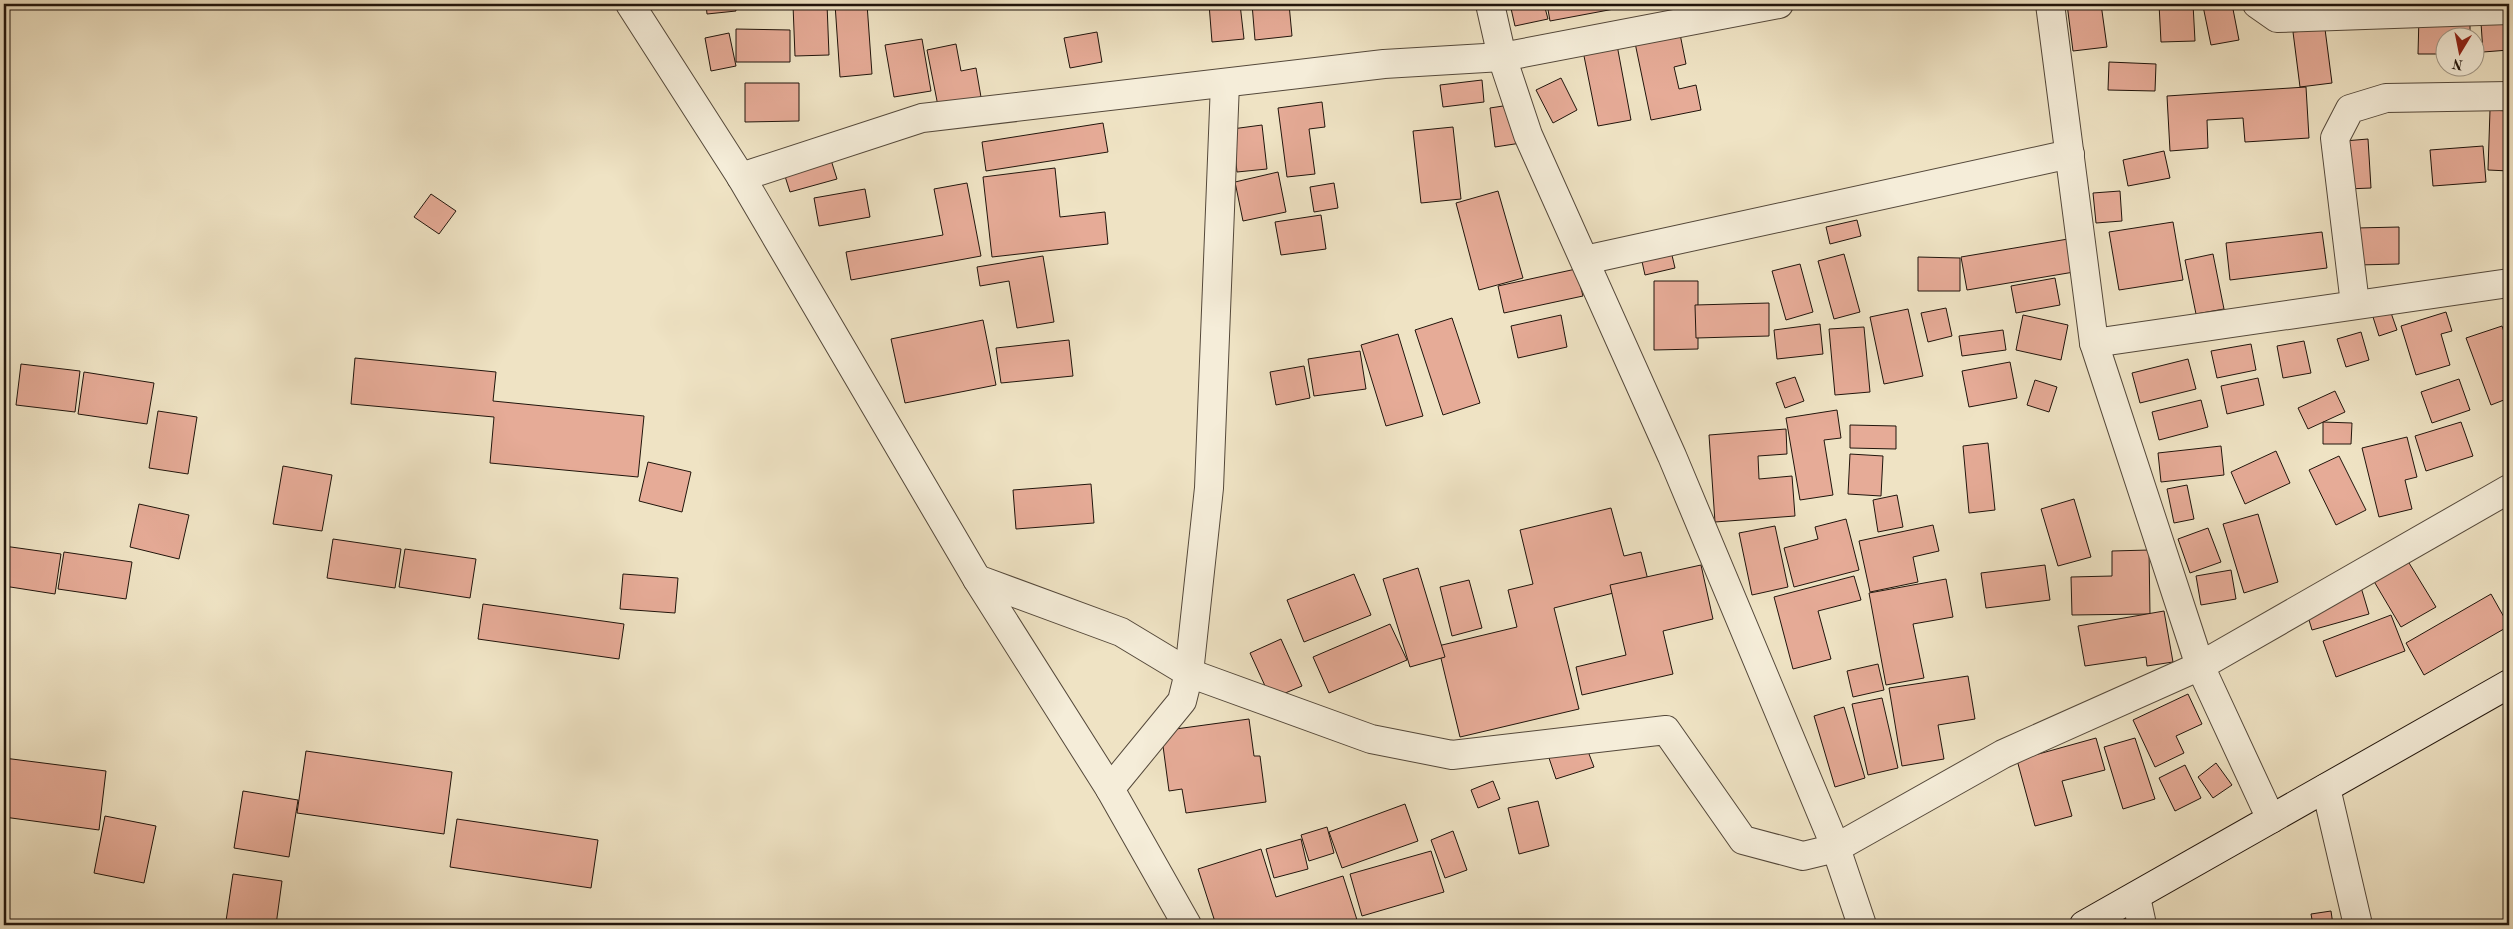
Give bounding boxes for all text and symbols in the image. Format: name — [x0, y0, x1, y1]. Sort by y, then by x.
north arrow — [2436, 28, 2486, 78]
text: N — [2451, 56, 2464, 72]

